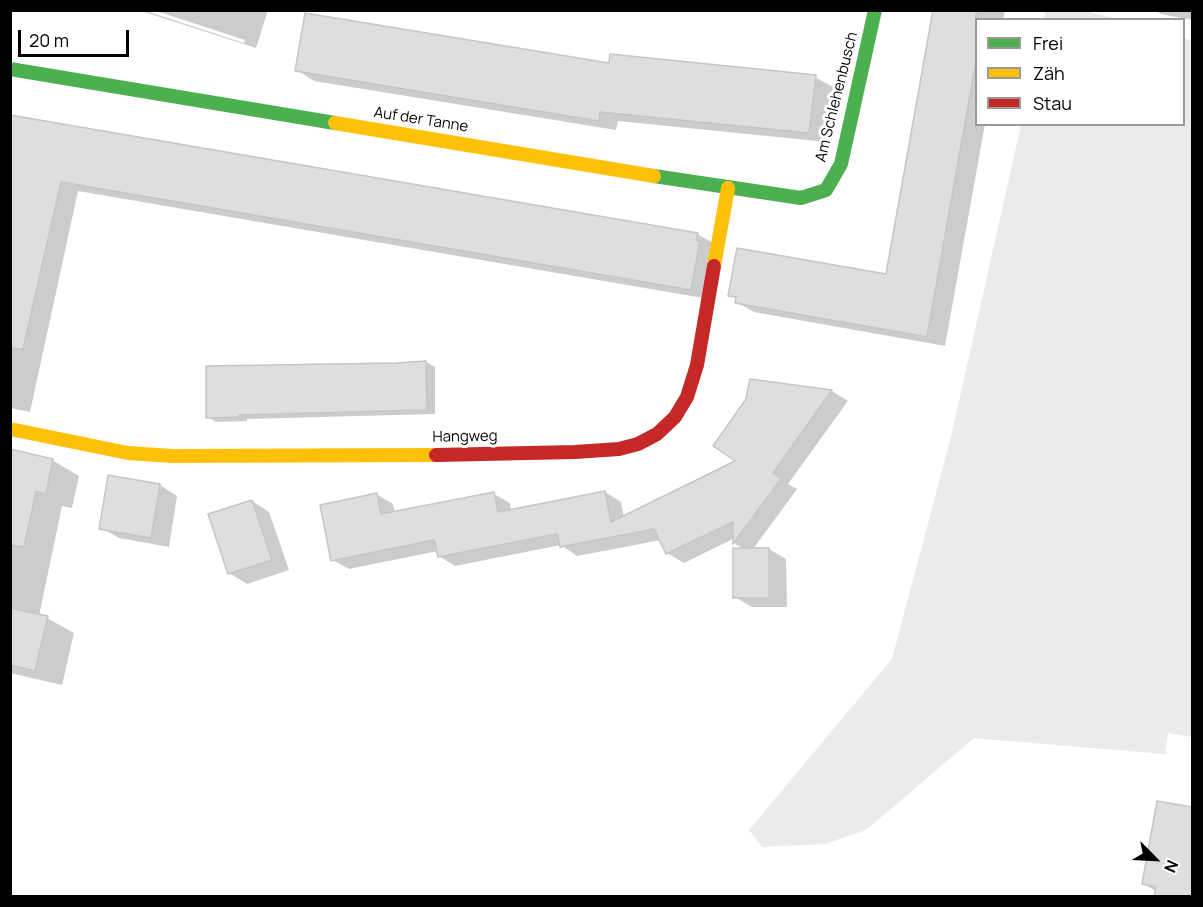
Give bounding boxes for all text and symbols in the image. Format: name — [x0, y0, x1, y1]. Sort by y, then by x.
scale bar — [21, 18, 132, 56]
legend — [975, 18, 1185, 126]
text: 20 m — [29, 28, 69, 52]
street label: Am Schlehenbusch — [812, 30, 862, 164]
text: Frei — [1033, 31, 1063, 55]
text: Zäh — [1033, 61, 1065, 85]
text: Stau — [1033, 91, 1072, 115]
street label: Auf der Tanne — [372, 104, 470, 136]
street label: Hangweg — [432, 427, 498, 447]
north arrow — [1125, 829, 1185, 889]
text: N — [1159, 857, 1184, 876]

